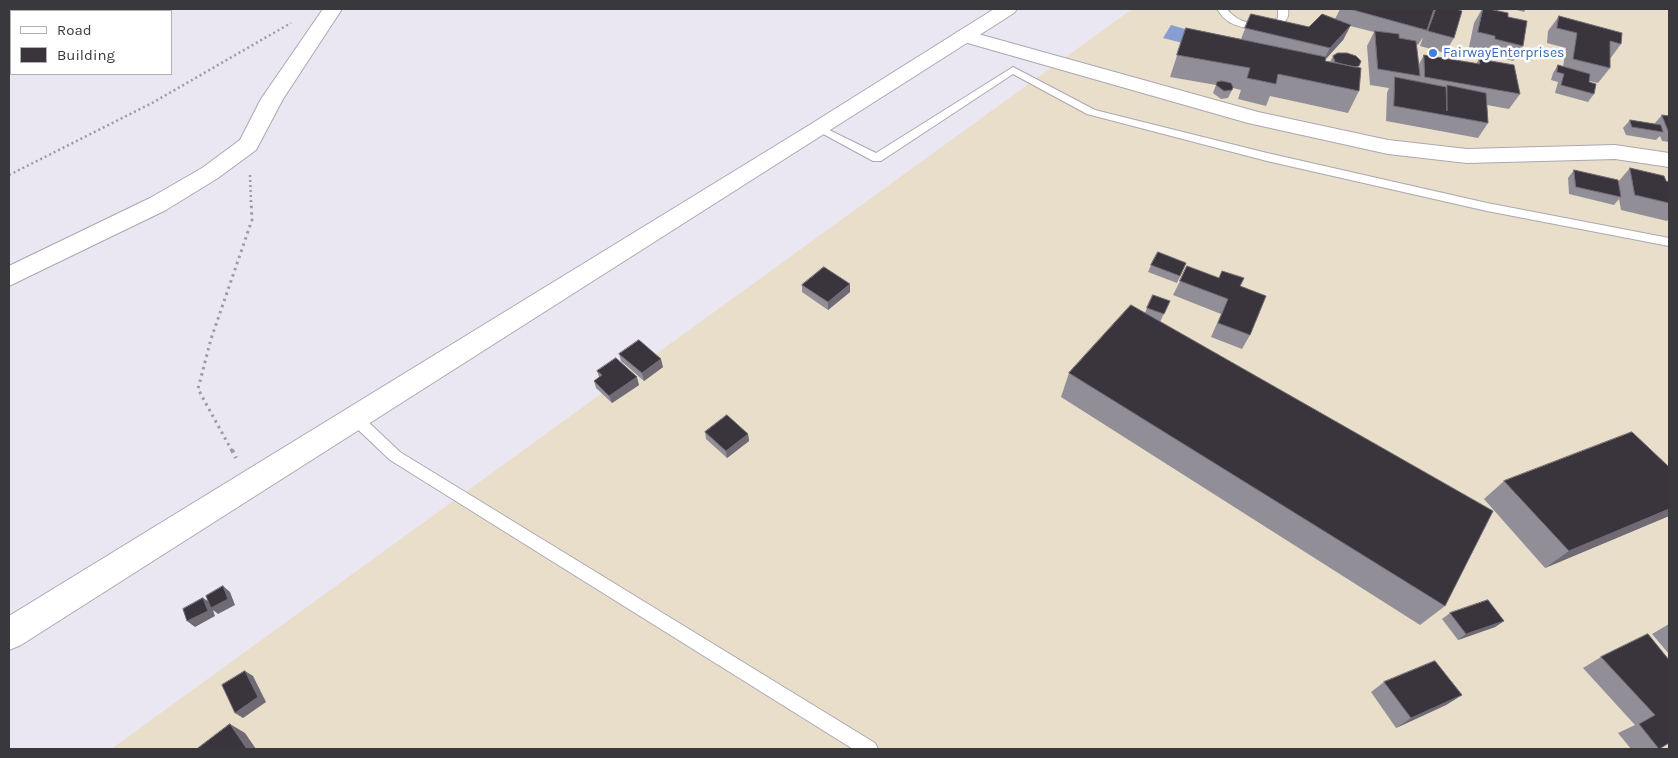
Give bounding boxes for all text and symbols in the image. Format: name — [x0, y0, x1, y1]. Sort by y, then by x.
legend — [10, 10, 172, 75]
text: Road — [57, 21, 92, 39]
place label: FairwayEnterprises — [1443, 45, 1564, 61]
text: Building — [57, 46, 115, 64]
marker: FairwayEnterprises — [1427, 47, 1439, 59]

